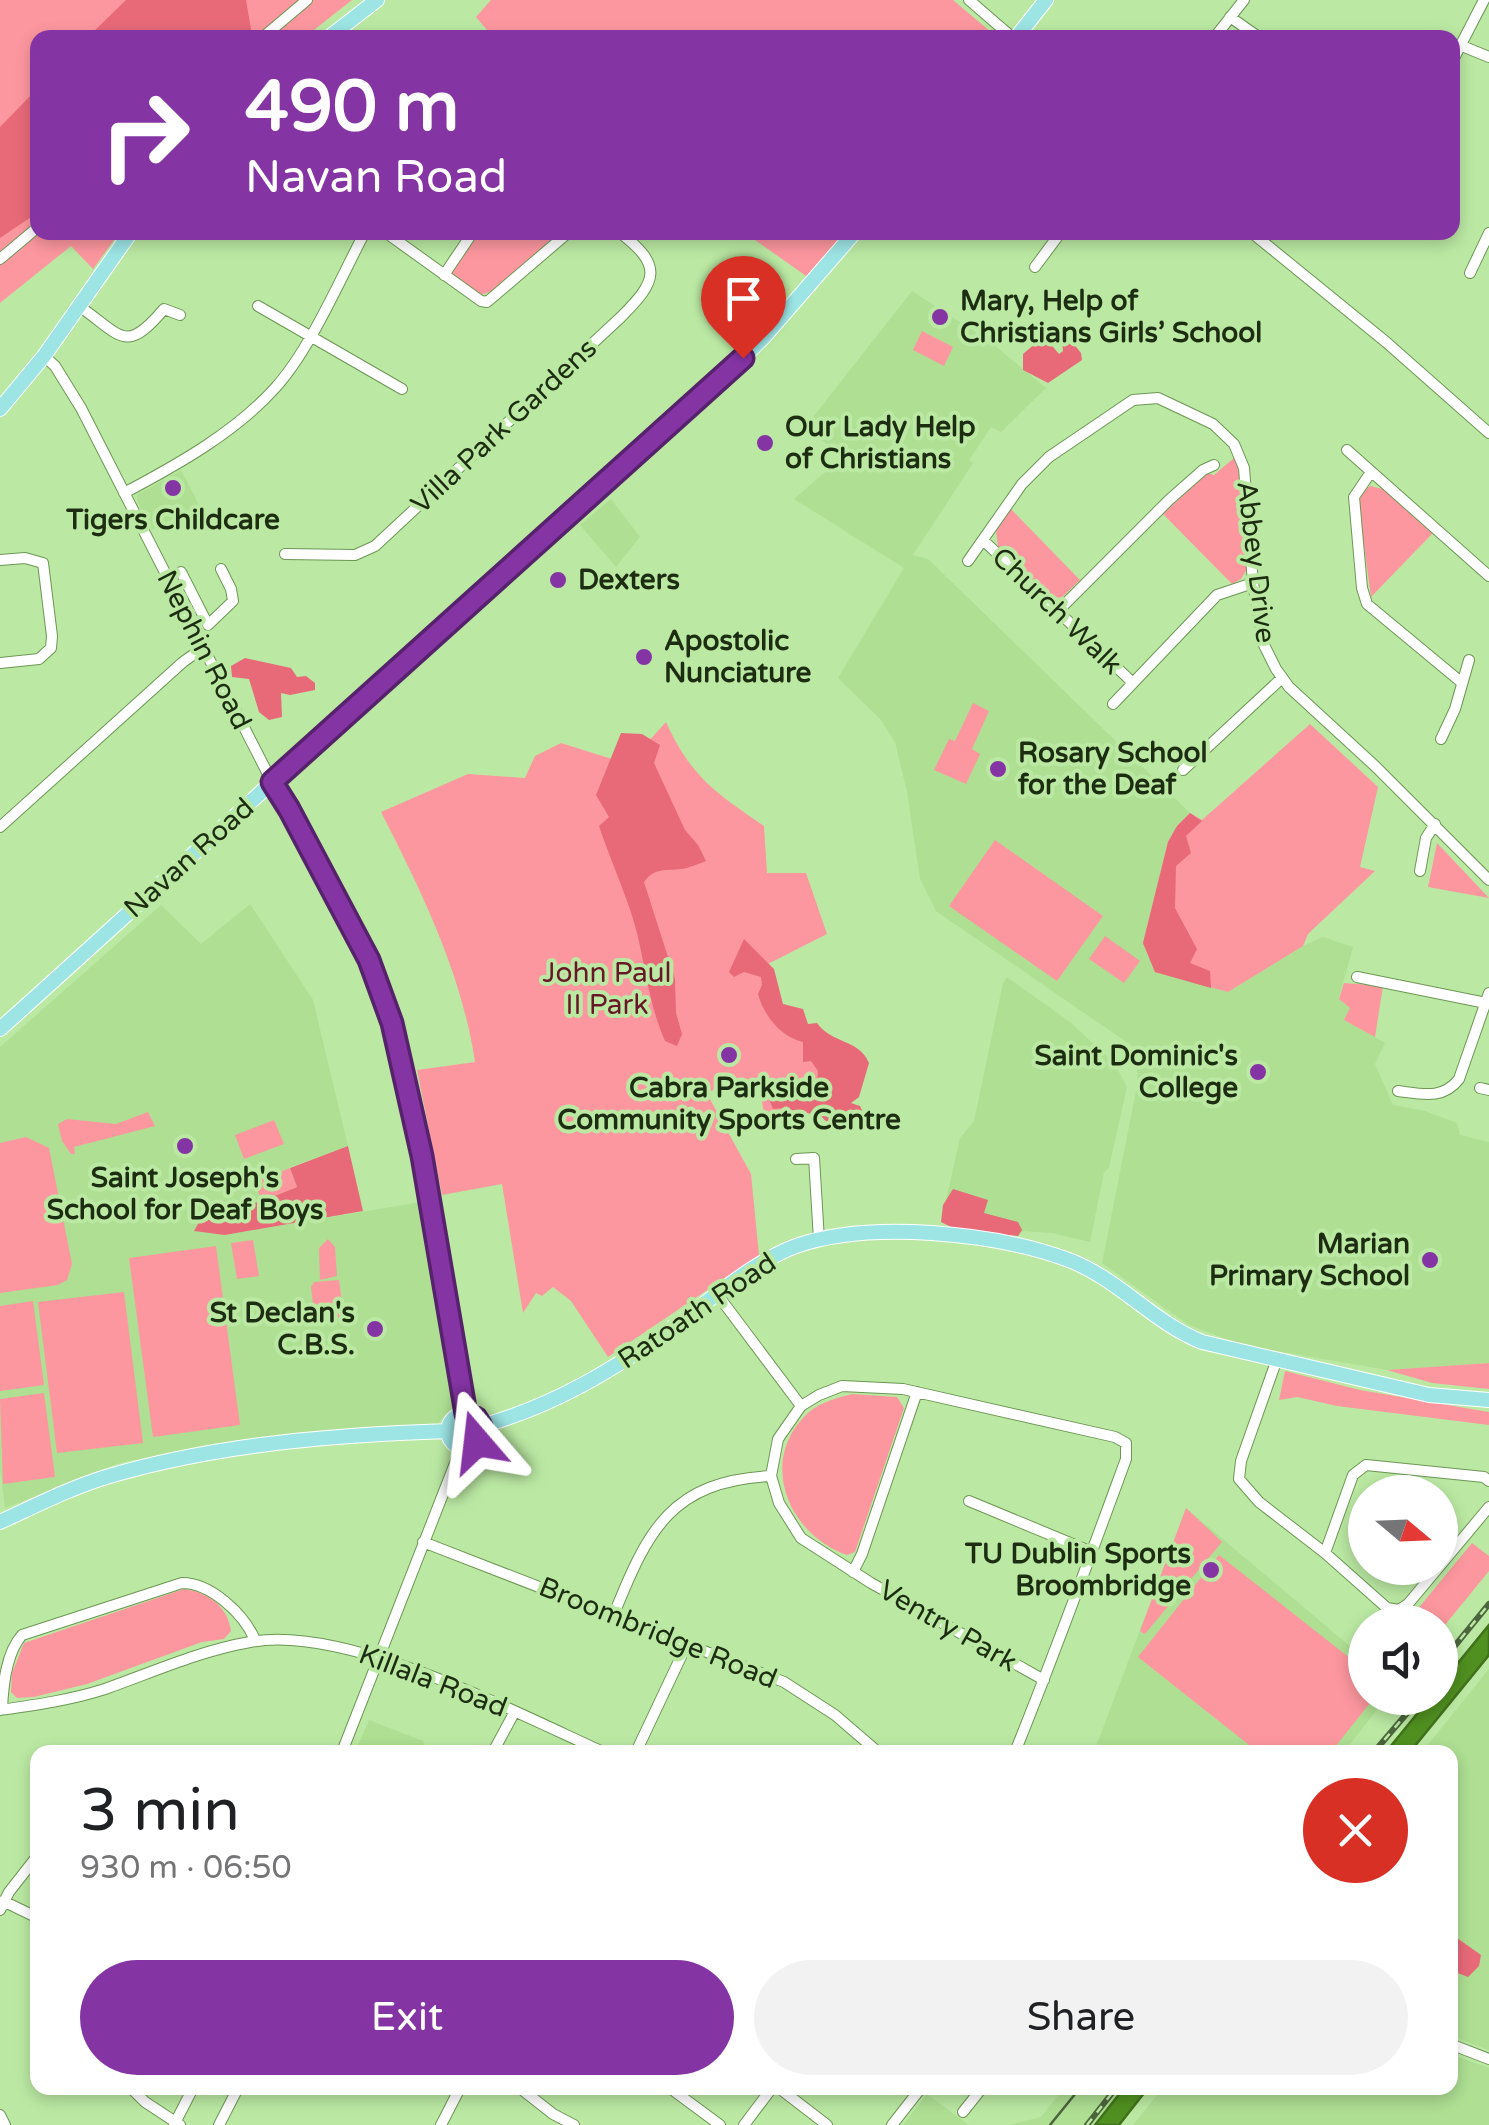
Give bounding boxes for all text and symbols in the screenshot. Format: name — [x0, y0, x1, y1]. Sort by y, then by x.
text: 490 m — [245, 66, 459, 150]
icon: right — [80, 70, 210, 200]
text: Navan Road — [245, 151, 507, 205]
pin — [701, 256, 786, 359]
icon: arrive — [716, 271, 771, 326]
place label: Mary, Help of Christians Girls’ School — [960, 284, 1262, 350]
marker: Mary, Help of Christians Girls’ School — [929, 306, 951, 328]
street label: Villa Park Gardens — [404, 331, 604, 521]
place label: Our Lady Help of Christians — [785, 410, 976, 476]
marker: Our Lady Help of Christians — [754, 432, 776, 454]
marker: Tigers Childcare — [162, 477, 184, 499]
street label: Abbey Drive — [1229, 479, 1283, 645]
place label: Tigers Childcare — [65, 503, 280, 537]
street label: Church Walk — [985, 540, 1129, 682]
place label: Dexters — [578, 563, 680, 597]
street label: Nephin Road — [149, 565, 259, 735]
marker: Dexters — [547, 569, 569, 591]
place label: Apostolic Nunciature — [664, 624, 812, 690]
marker: Apostolic Nunciature — [633, 646, 655, 668]
place label: Rosary School for the Deaf — [1018, 736, 1207, 802]
marker: Rosary School for the Deaf — [987, 758, 1009, 780]
street label: Navan Road — [117, 791, 261, 925]
park label: John Paul II Park — [542, 956, 672, 1022]
place label: Saint Dominic's College — [1035, 1039, 1238, 1105]
marker: Cabra Parkside Community Sports Centre — [718, 1044, 740, 1066]
marker: Saint Dominic's College — [1247, 1061, 1269, 1083]
place label: Cabra Parkside Community Sports Centre — [557, 1071, 901, 1137]
marker: Saint Joseph's School for Deaf Boys — [174, 1135, 196, 1157]
place label: Saint Joseph's School for Deaf Boys — [47, 1161, 323, 1227]
place label: Marian Primary School — [1209, 1227, 1410, 1293]
street label: Ratoath Road — [611, 1246, 783, 1376]
marker: Marian Primary School — [1419, 1249, 1441, 1271]
place label: St Declan's C.B.S. — [210, 1296, 355, 1362]
marker: St Declan's C.B.S. — [364, 1318, 386, 1340]
position arrow — [425, 1390, 529, 1494]
north arrow — [1348, 1475, 1458, 1585]
map controls — [1348, 1475, 1458, 1715]
place label: TU Dublin Sports Broombridge — [964, 1537, 1191, 1603]
marker: TU Dublin Sports Broombridge — [1200, 1559, 1222, 1581]
street label: Broombridge Road — [534, 1570, 782, 1696]
street label: Ventry Park — [873, 1573, 1023, 1679]
button: sound — [1348, 1605, 1458, 1715]
street label: Killala Road — [354, 1637, 512, 1725]
text: 3 min — [80, 1775, 240, 1847]
button: close — [1303, 1778, 1408, 1883]
text: 930 m · 06:50 — [80, 1849, 292, 1887]
button: Exit — [80, 1960, 734, 2075]
button: Share — [754, 1960, 1408, 2075]

